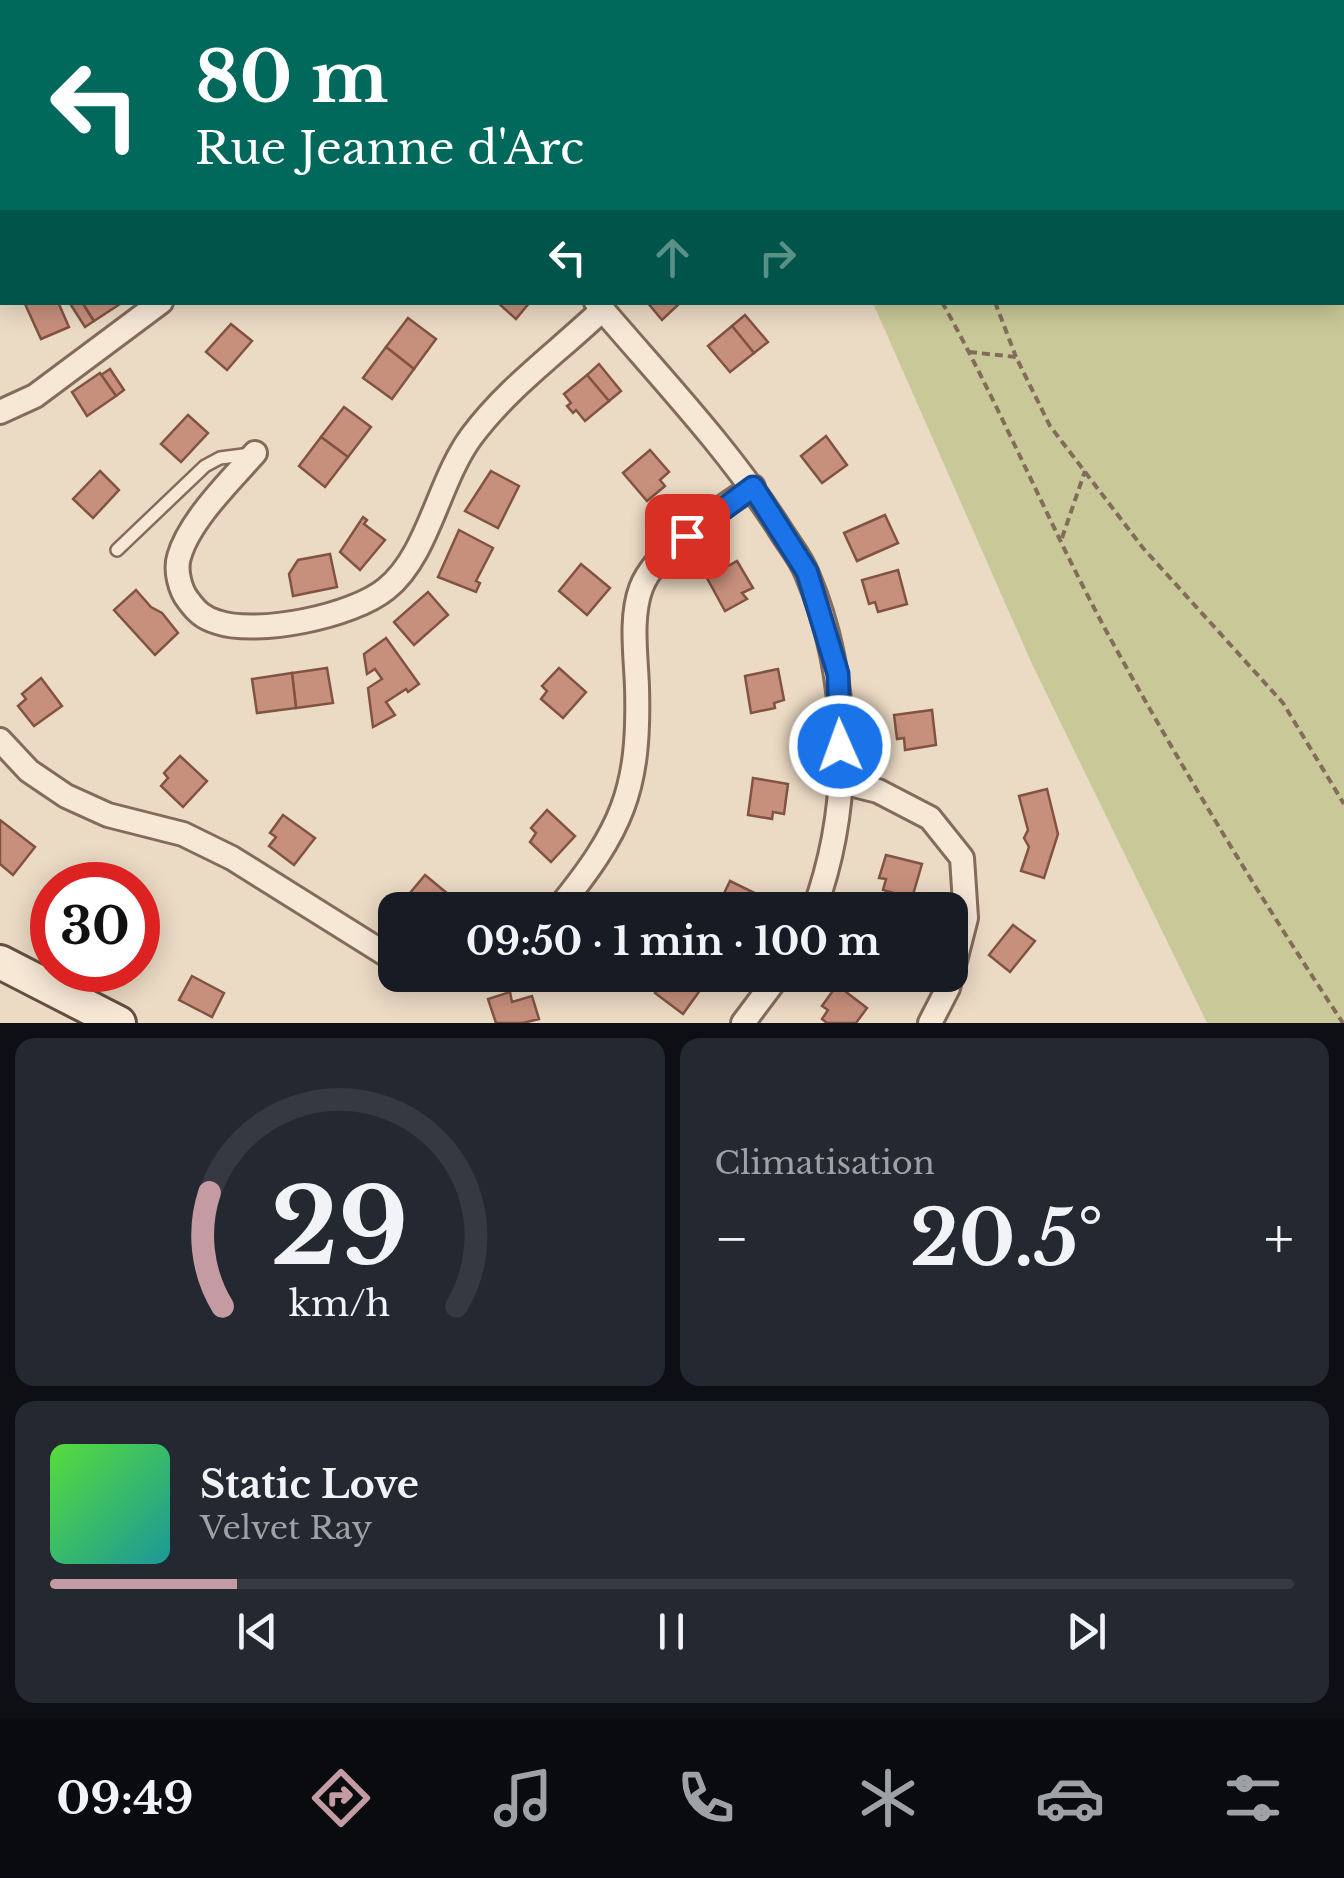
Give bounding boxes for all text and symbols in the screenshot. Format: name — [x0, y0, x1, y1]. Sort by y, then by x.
text: 80 m — [195, 34, 388, 121]
icon: left — [30, 40, 160, 170]
text: Rue Jeanne d'Arc — [195, 120, 584, 176]
icon: left — [540, 230, 595, 285]
icon: ahead — [645, 230, 700, 285]
icon: right — [750, 230, 805, 285]
pin — [645, 494, 730, 579]
icon: arrive — [660, 509, 715, 564]
position arrow — [788, 694, 892, 798]
speed limit sign: 30 — [30, 862, 160, 992]
text: 09:50 · 1 min · 100 m — [466, 918, 880, 965]
text: Climatisation — [715, 1143, 935, 1183]
text: 29 — [271, 1163, 409, 1292]
text: 20.5° — [910, 1192, 1103, 1285]
text: − — [715, 1205, 749, 1273]
text: + — [1264, 1205, 1294, 1273]
text: km/h — [289, 1281, 390, 1326]
text: Static Love — [200, 1461, 419, 1508]
text: Velvet Ray — [200, 1508, 372, 1548]
icon: previous — [230, 1604, 285, 1659]
icon: pause — [644, 1604, 699, 1659]
icon: next — [1059, 1604, 1114, 1659]
icon: directions — [306, 1763, 376, 1833]
icon: music — [488, 1763, 558, 1833]
icon: phone — [671, 1763, 741, 1833]
icon: climate — [853, 1763, 923, 1833]
icon: car — [1035, 1763, 1105, 1833]
icon: filters — [1218, 1763, 1288, 1833]
text: 09:49 — [56, 1770, 193, 1826]

